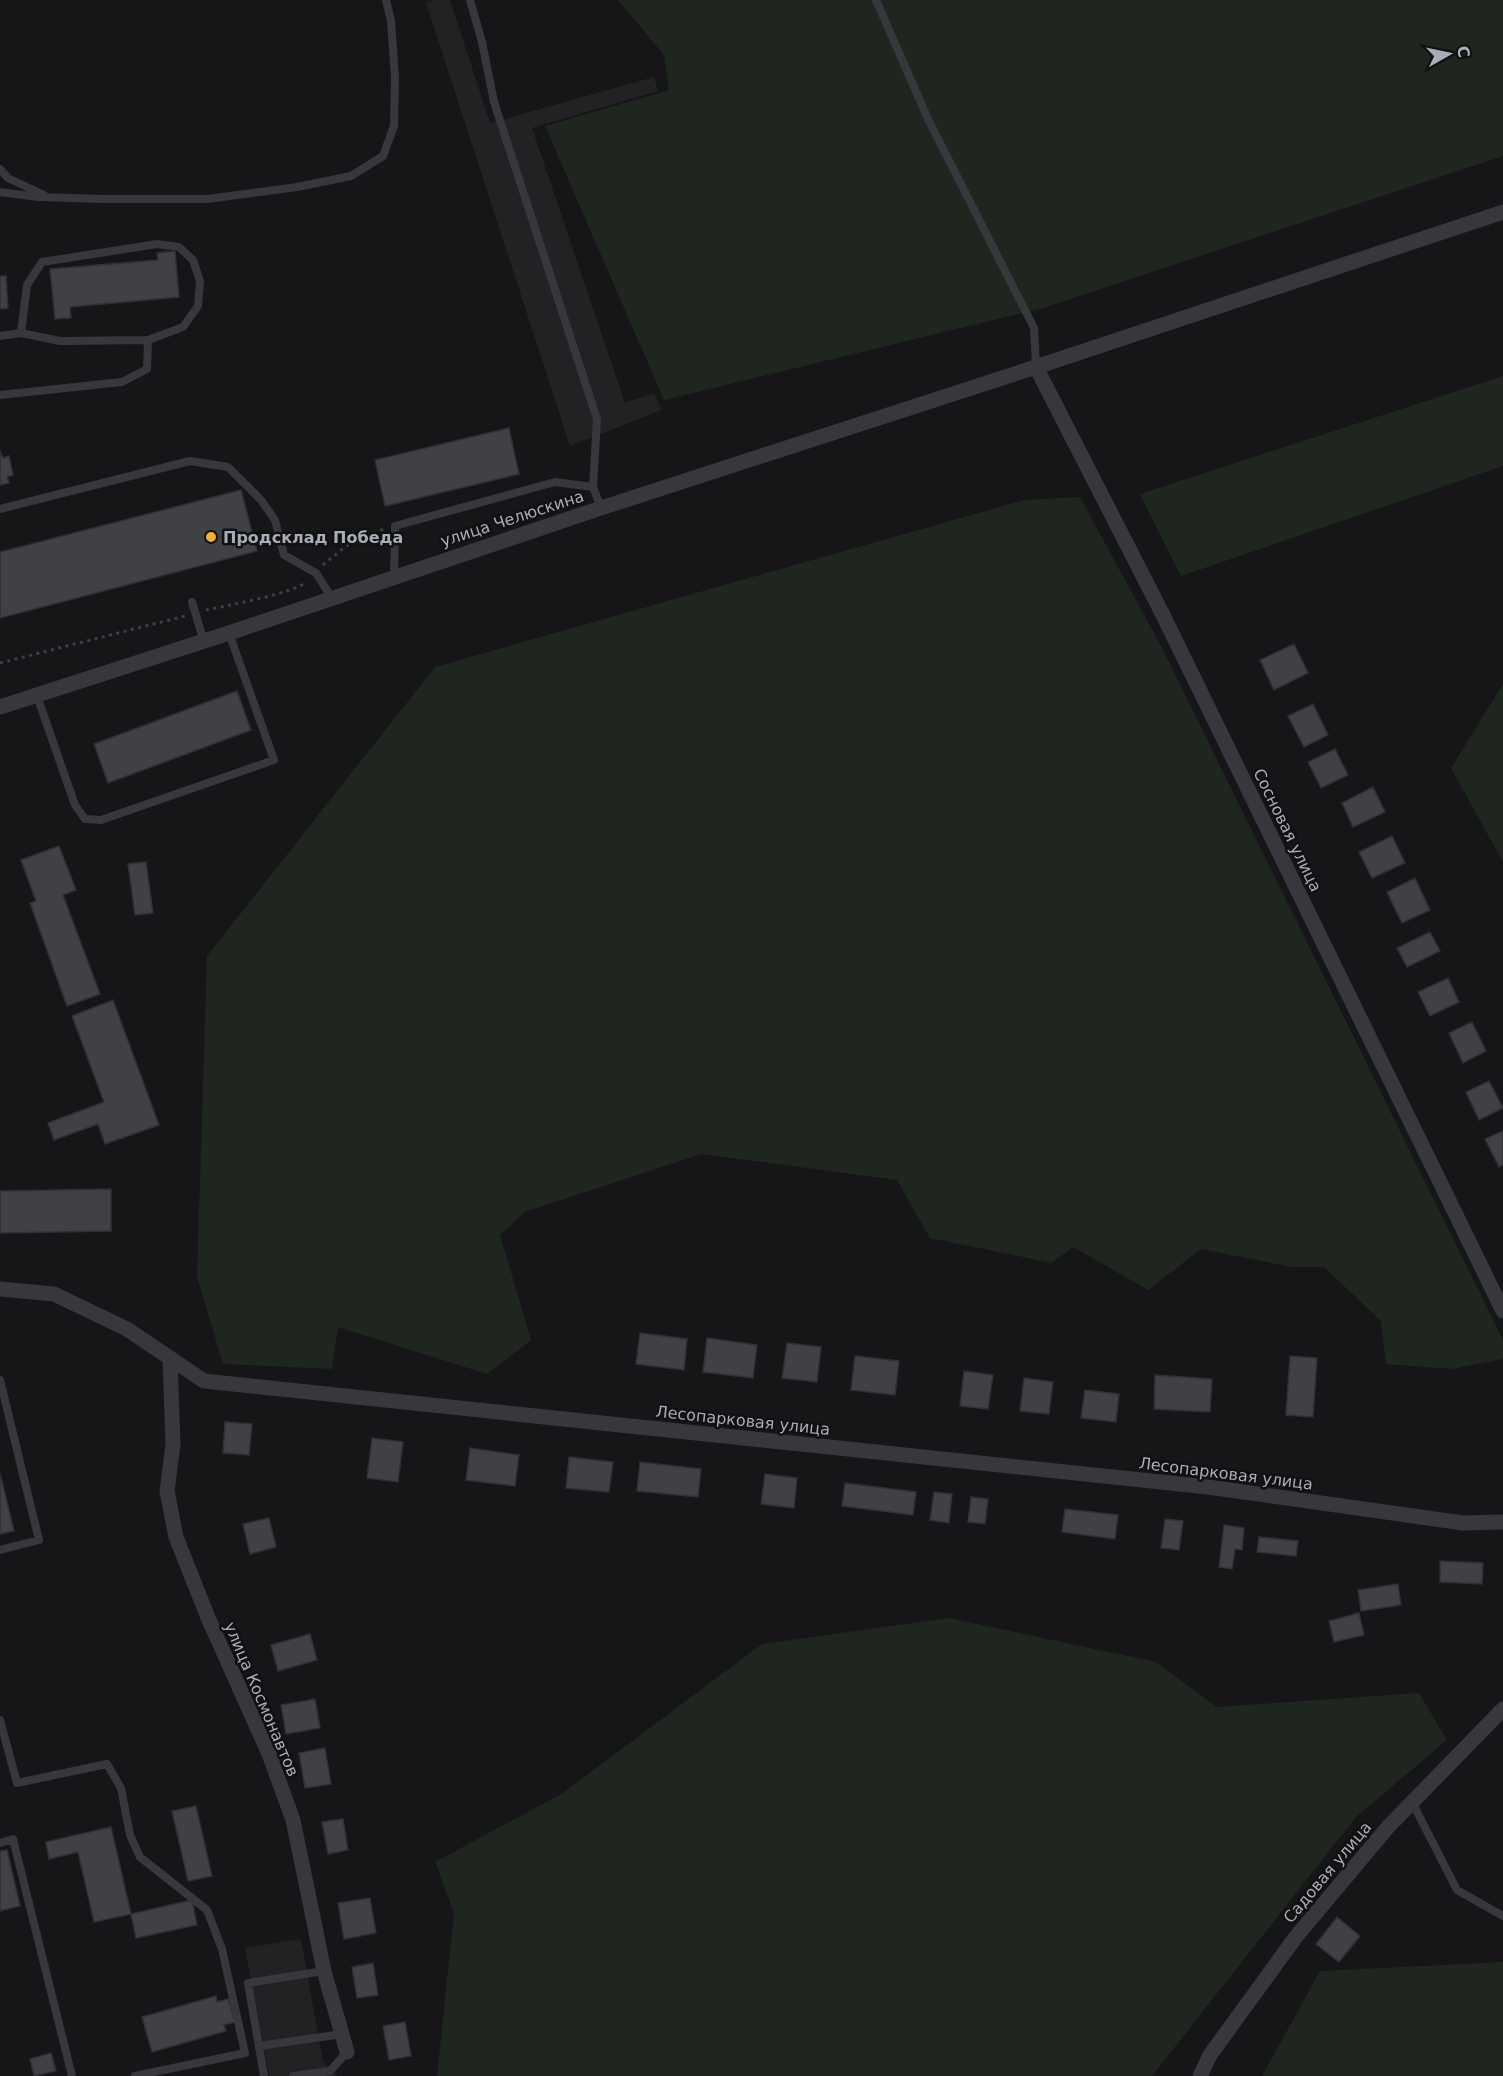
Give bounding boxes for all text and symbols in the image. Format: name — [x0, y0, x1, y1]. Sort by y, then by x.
north arrow — [1419, 24, 1479, 84]
text: С — [1453, 44, 1474, 59]
street label: улица Челюскина — [438, 486, 586, 551]
place label: Продсклад Победа — [223, 528, 403, 547]
marker: Продсклад Победа — [204, 530, 218, 544]
street label: Сосновая улица — [1249, 765, 1326, 895]
street label: Лесопарковая улица — [655, 1402, 831, 1439]
street label: Лесопарковая улица — [1138, 1453, 1314, 1494]
street label: улица Космонавтов — [220, 1619, 303, 1779]
street label: Садовая улица — [1279, 1818, 1375, 1927]

